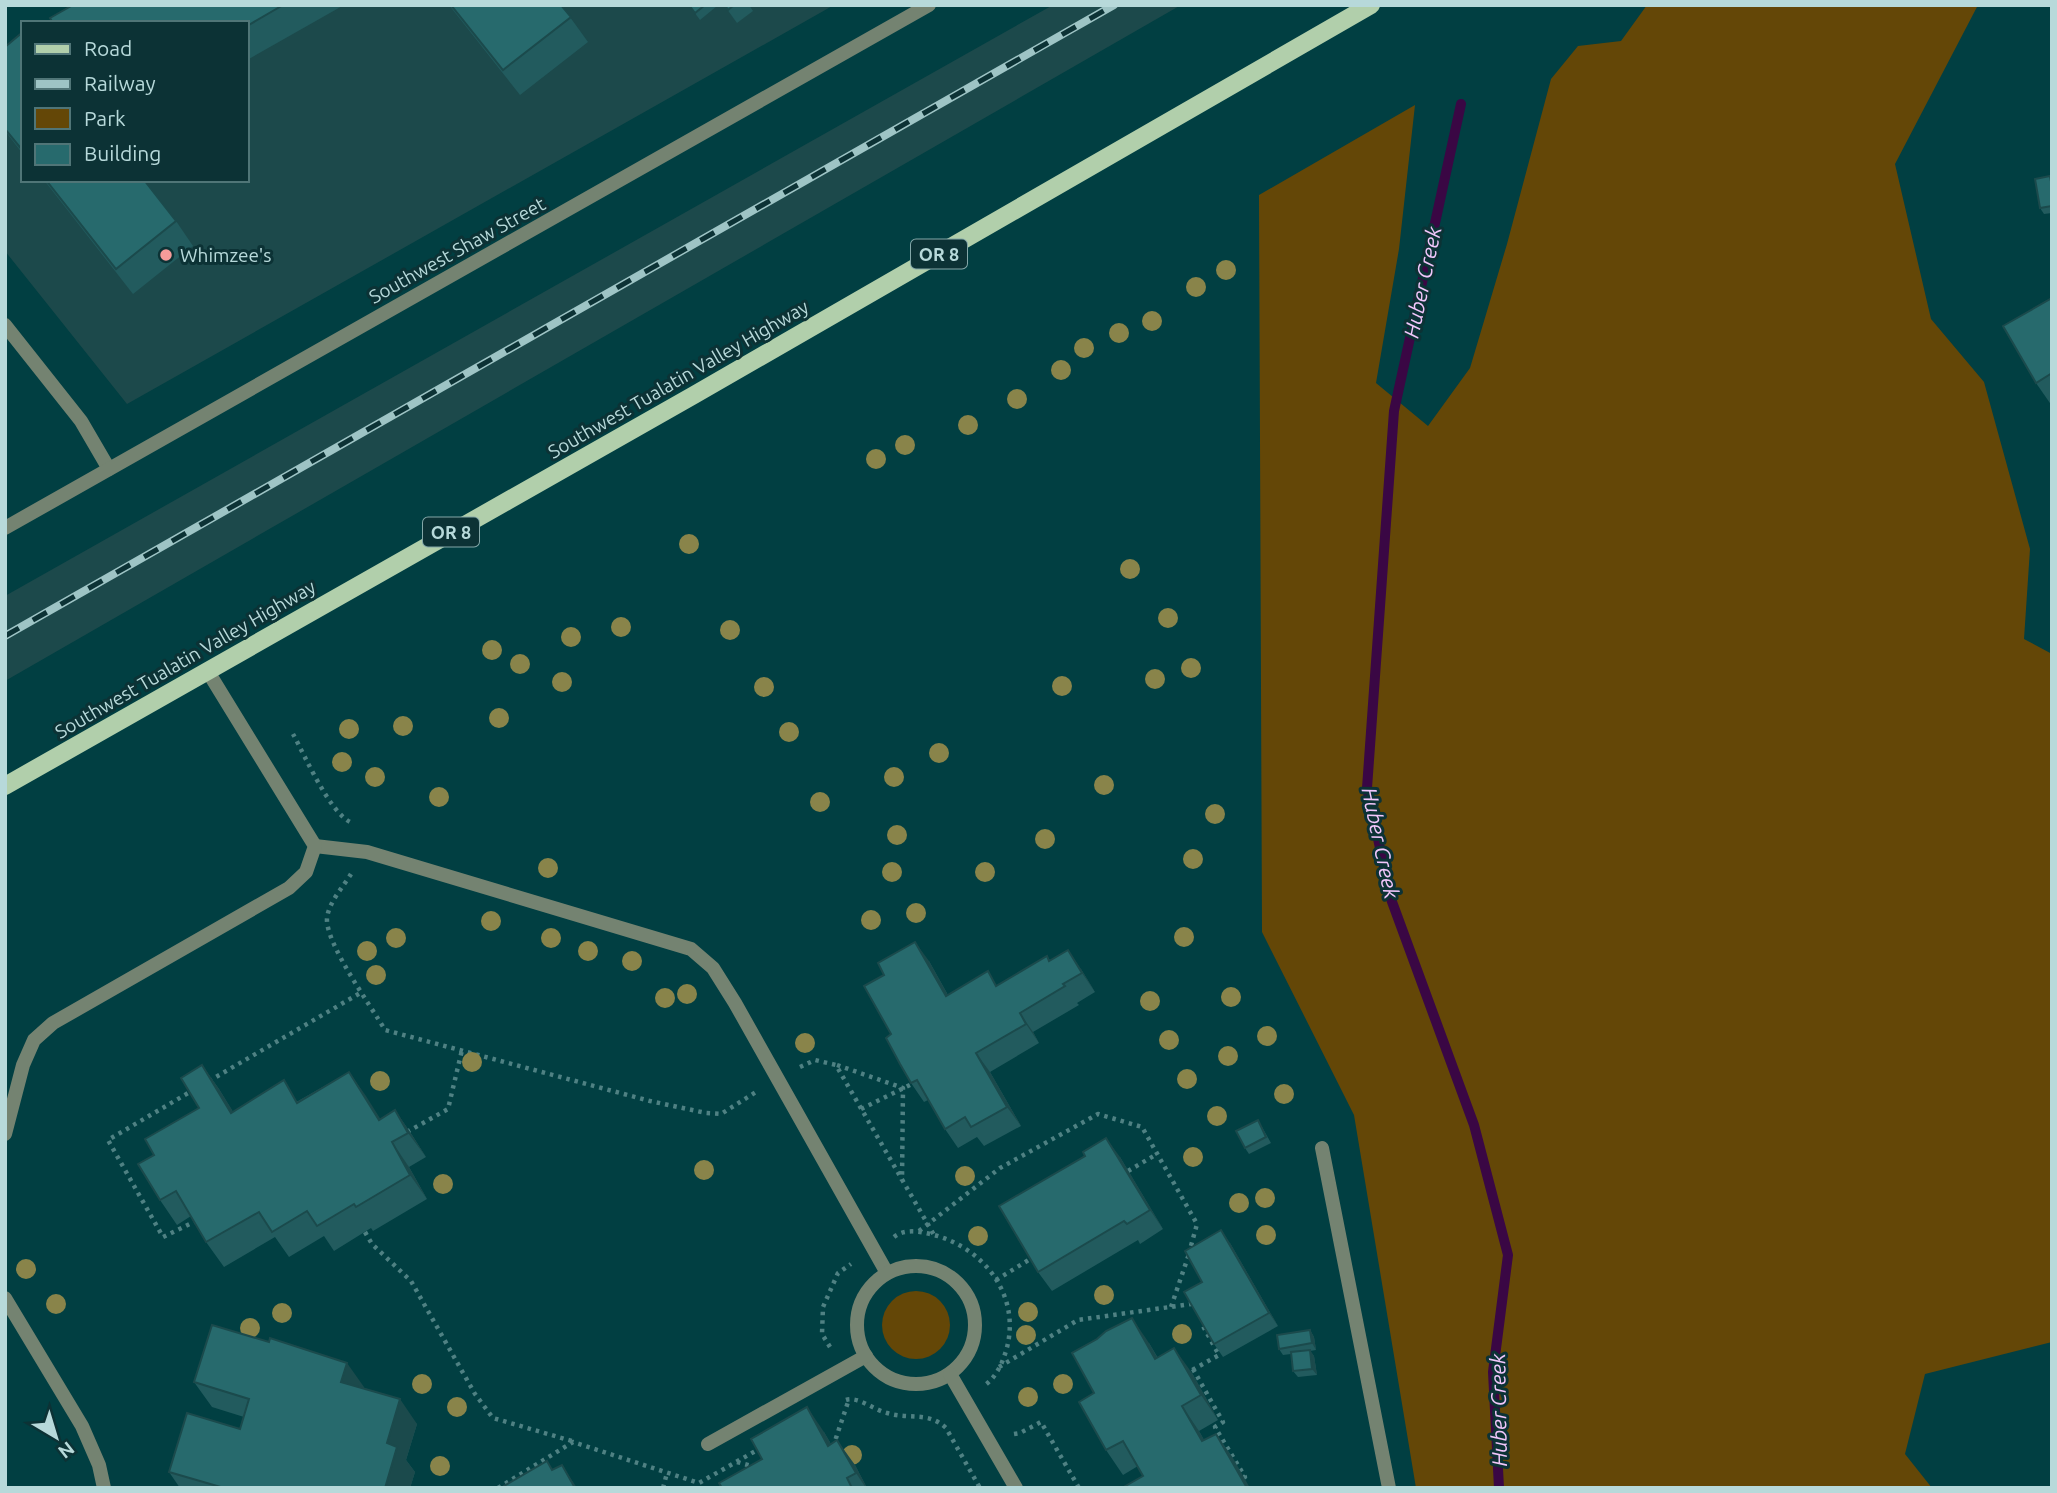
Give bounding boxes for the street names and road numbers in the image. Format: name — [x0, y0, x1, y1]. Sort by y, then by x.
street label: Southwest Shaw Street — [365, 192, 549, 308]
road number: OR 8 — [911, 240, 967, 268]
street label: Southwest Tualatin Valley Highway — [544, 295, 812, 463]
road number: OR 8 — [423, 518, 479, 546]
street label: Southwest Tualatin Valley Highway — [51, 575, 319, 743]

